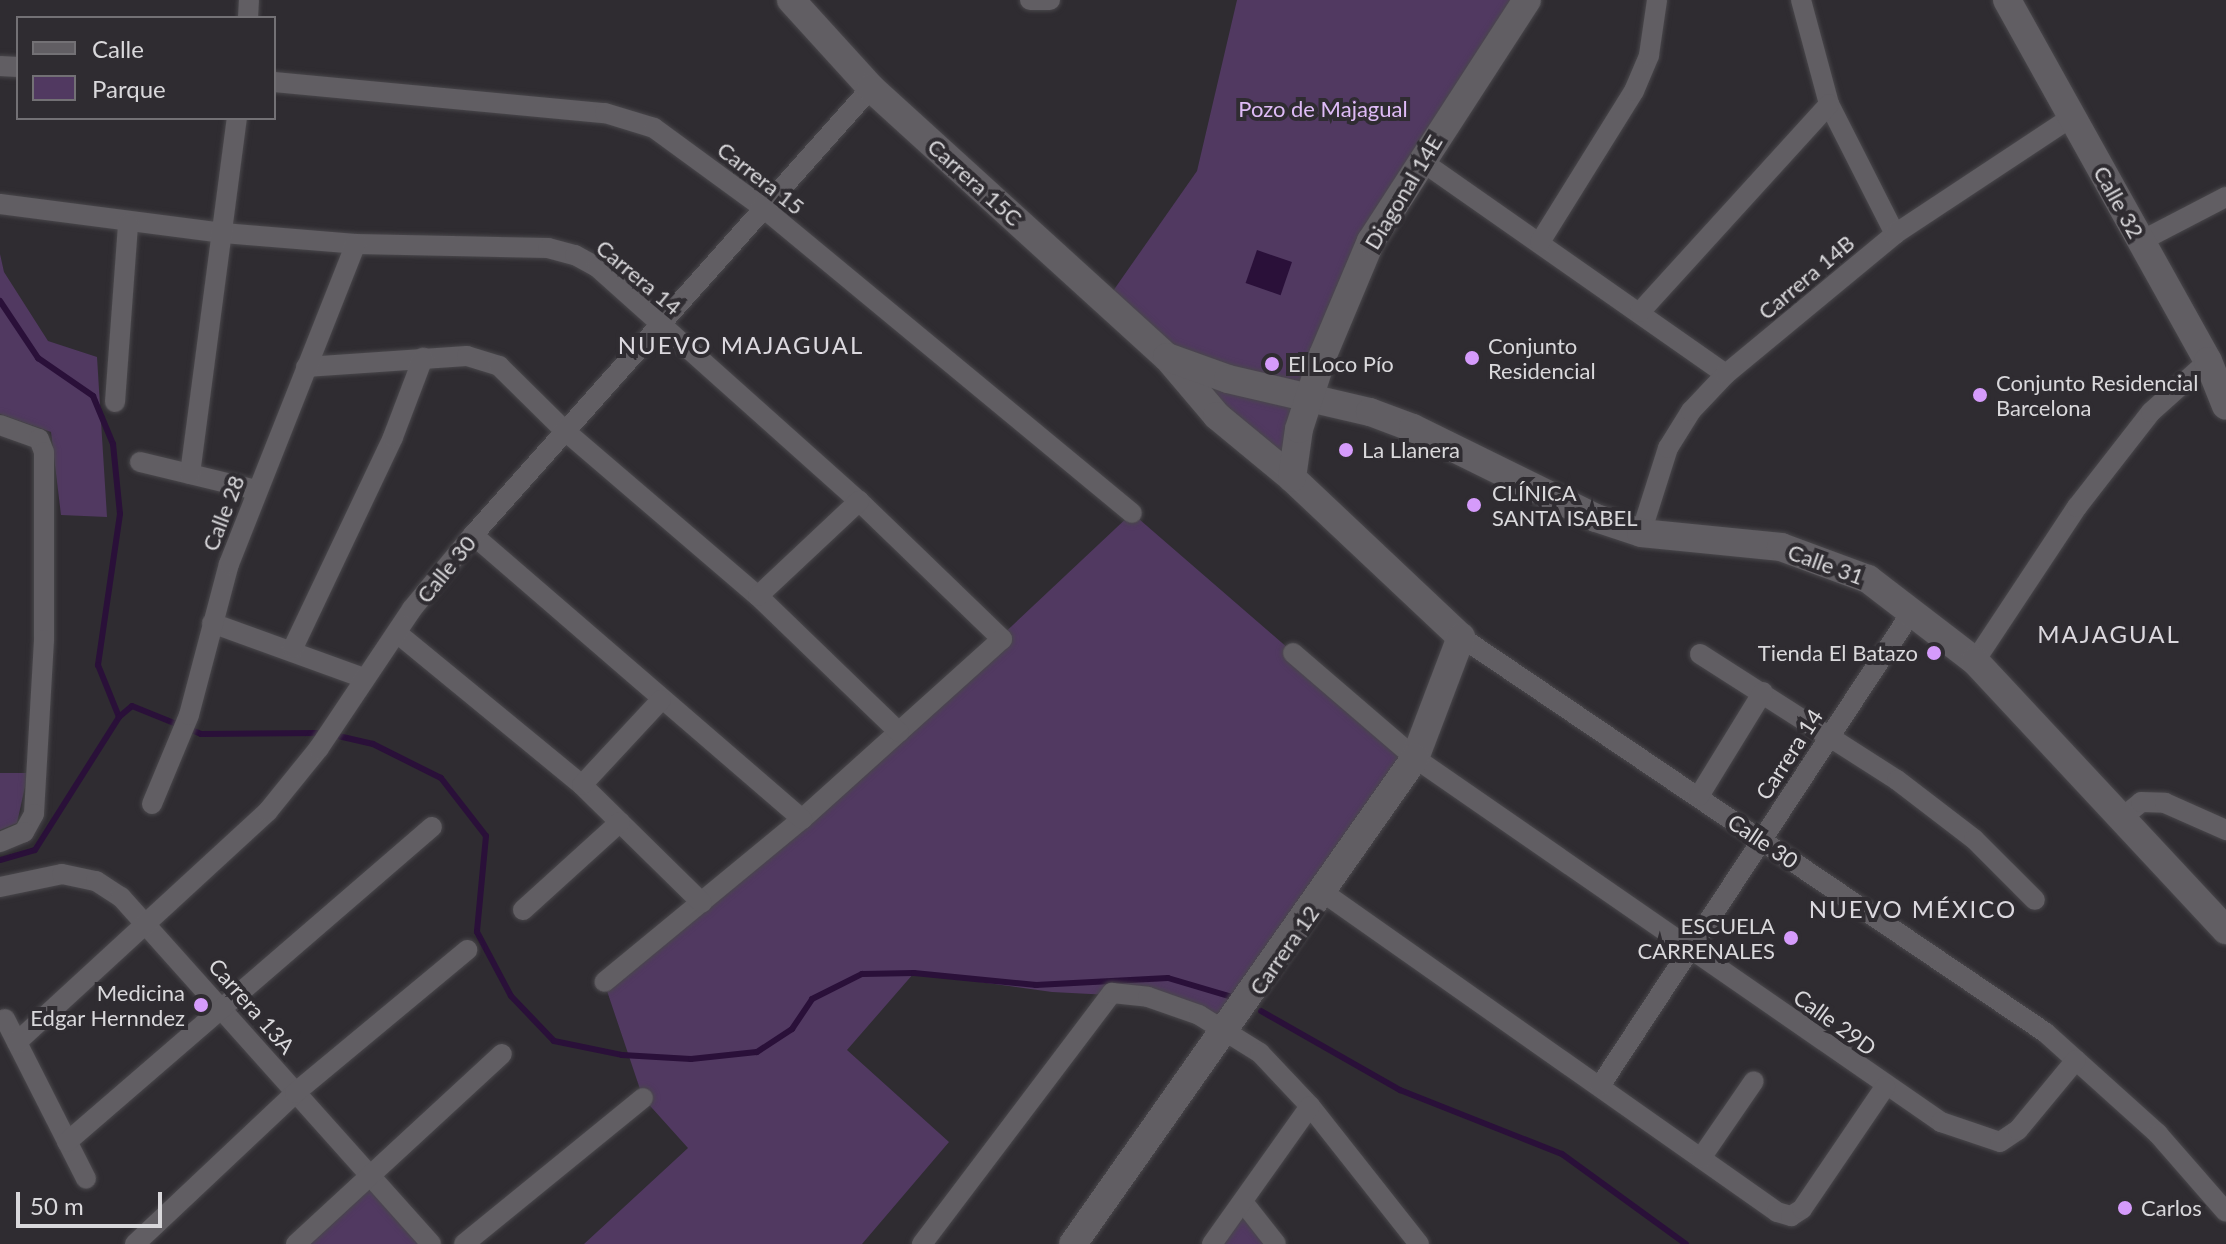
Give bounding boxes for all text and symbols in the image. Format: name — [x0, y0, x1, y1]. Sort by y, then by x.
legend — [16, 16, 276, 120]
text: Calle — [92, 34, 144, 63]
text: Parque — [92, 74, 166, 103]
park label: Pozo de Majagual — [1238, 96, 1408, 122]
street label: Diagonal 14E — [1359, 130, 1447, 254]
street label: Carrera 15C — [923, 133, 1027, 231]
street label: Carrera 15 — [712, 136, 810, 220]
street label: Calle 32 — [2088, 161, 2150, 243]
street label: Carrera 14B — [1753, 229, 1859, 325]
street label: Carrera 14 — [591, 234, 687, 320]
district label: NUEVO MAJAGUAL — [618, 331, 864, 359]
place label: Conjunto Residencial — [1488, 332, 1596, 384]
marker: Conjunto Residencial — [1463, 349, 1481, 367]
place label: El Loco Pío — [1288, 351, 1394, 377]
marker: El Loco Pío — [1263, 355, 1281, 373]
place label: Conjunto Residencial Barcelona — [1996, 369, 2198, 420]
marker: Conjunto Residencial Barcelona — [1971, 386, 1989, 404]
place label: La Llanera — [1362, 437, 1460, 463]
marker: La Llanera — [1337, 441, 1355, 459]
street label: Calle 28 — [197, 471, 249, 555]
place label: CLÍNICA SANTA ISABEL — [1492, 479, 1638, 530]
marker: CLÍNICA SANTA ISABEL — [1463, 494, 1485, 516]
street label: Calle 30 — [411, 530, 481, 608]
street label: Calle 31 — [1784, 538, 1868, 590]
district label: MAJAGUAL — [2037, 620, 2181, 648]
place label: Tienda El Batazo — [1758, 640, 1918, 666]
marker: Tienda El Batazo — [1925, 644, 1943, 662]
street label: Carrera 14 — [1750, 704, 1828, 804]
street label: Calle 30 — [1723, 808, 1803, 874]
district label: NUEVO MÉXICO — [1809, 895, 2017, 923]
street label: Carrera 12 — [1244, 900, 1324, 1000]
place label: ESCUELA CARRENALES — [1638, 912, 1775, 964]
marker: ESCUELA CARRENALES — [1782, 929, 1800, 947]
street label: Carrera 13A — [203, 953, 301, 1059]
place label: Medicina Edgar Hernndez — [30, 979, 185, 1030]
street label: Calle 29D — [1789, 983, 1881, 1061]
marker: Medicina Edgar Hernndez — [192, 996, 210, 1014]
scale bar — [20, 1176, 166, 1226]
text: 50 m — [30, 1191, 84, 1220]
place label: Carlos — [2141, 1195, 2202, 1221]
marker: Carlos — [2116, 1199, 2134, 1217]

